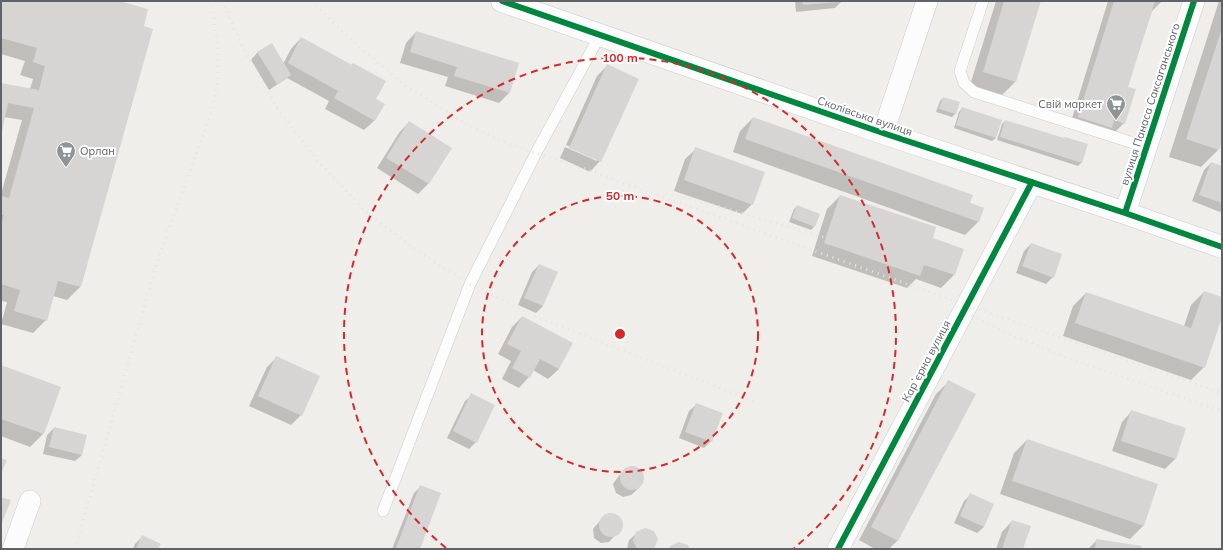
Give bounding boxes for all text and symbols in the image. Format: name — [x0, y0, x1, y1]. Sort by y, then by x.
street label: вулиця Панаса Саксаганського — [1117, 21, 1183, 187]
text: 100 m — [602, 50, 638, 65]
street label: Сколівська вулиця — [816, 93, 914, 139]
supermarket icon: Свій маркет — [1105, 93, 1127, 121]
place label: Свій маркет — [1038, 97, 1102, 111]
supermarket icon: Орлан — [55, 140, 77, 168]
place label: Орлан — [80, 144, 115, 158]
text: 50 m — [606, 188, 634, 203]
street label: Карʼєрна вулиця — [899, 318, 953, 404]
centre of rings — [613, 327, 627, 341]

